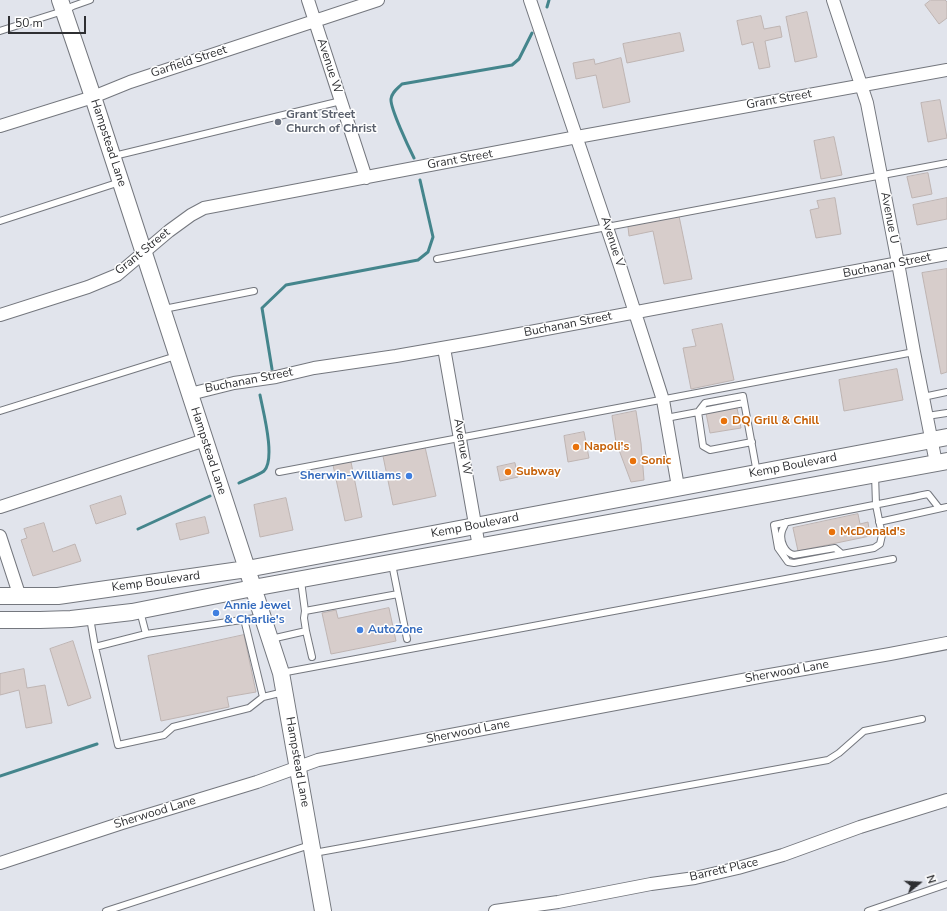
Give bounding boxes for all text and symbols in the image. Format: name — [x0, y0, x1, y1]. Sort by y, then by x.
scale bar — [10, 8, 88, 34]
text: 50 m — [15, 15, 43, 31]
street label: Avenue W — [313, 37, 345, 95]
street label: Garfield Street — [149, 43, 229, 81]
street label: Grant Street — [745, 87, 813, 113]
street label: Hampstead Lane — [87, 97, 129, 189]
place label: Grant Street Church of Christ — [286, 108, 376, 136]
marker: Grant Street Church of Christ — [273, 117, 283, 127]
street label: Grant Street — [426, 147, 494, 173]
street label: Avenue U — [877, 191, 901, 245]
street label: Avenue V — [597, 215, 627, 269]
street label: Grant Street — [113, 226, 173, 278]
street label: Buchanan Street — [842, 250, 932, 282]
street label: Buchanan Street — [523, 309, 613, 341]
street label: Buchanan Street — [204, 365, 294, 397]
street label: Hampstead Lane — [187, 405, 229, 497]
place label: DQ Grill & Chill — [732, 414, 819, 428]
marker: DQ Grill & Chill — [719, 416, 729, 426]
street label: Avenue W — [450, 418, 474, 476]
place label: Napoli's — [584, 440, 629, 454]
marker: Napoli's — [571, 442, 581, 452]
street label: Kemp Boulevard — [748, 450, 838, 482]
place label: Sonic — [641, 454, 671, 468]
marker: Sonic — [628, 456, 638, 466]
place label: Subway — [516, 465, 561, 479]
marker: Subway — [503, 467, 513, 477]
place label: Sherwin-Williams — [300, 469, 401, 483]
marker: Sherwin-Williams — [404, 471, 414, 481]
street label: Kemp Boulevard — [430, 510, 520, 542]
place label: McDonald's — [840, 525, 905, 539]
marker: McDonald's — [827, 527, 837, 537]
street label: Kemp Boulevard — [111, 569, 201, 595]
place label: Annie Jewel & Charlie's — [224, 599, 291, 627]
marker: Annie Jewel & Charlie's — [211, 608, 221, 618]
place label: AutoZone — [368, 623, 423, 637]
marker: AutoZone — [355, 625, 365, 635]
street label: Sherwood Lane — [744, 658, 830, 686]
street label: Hampstead Lane — [282, 716, 312, 808]
street label: Sherwood Lane — [425, 717, 511, 747]
street label: Sherwood Lane — [112, 794, 198, 832]
street label: Barrett Place — [688, 855, 760, 885]
north arrow — [899, 863, 939, 903]
text: N — [922, 873, 939, 885]

